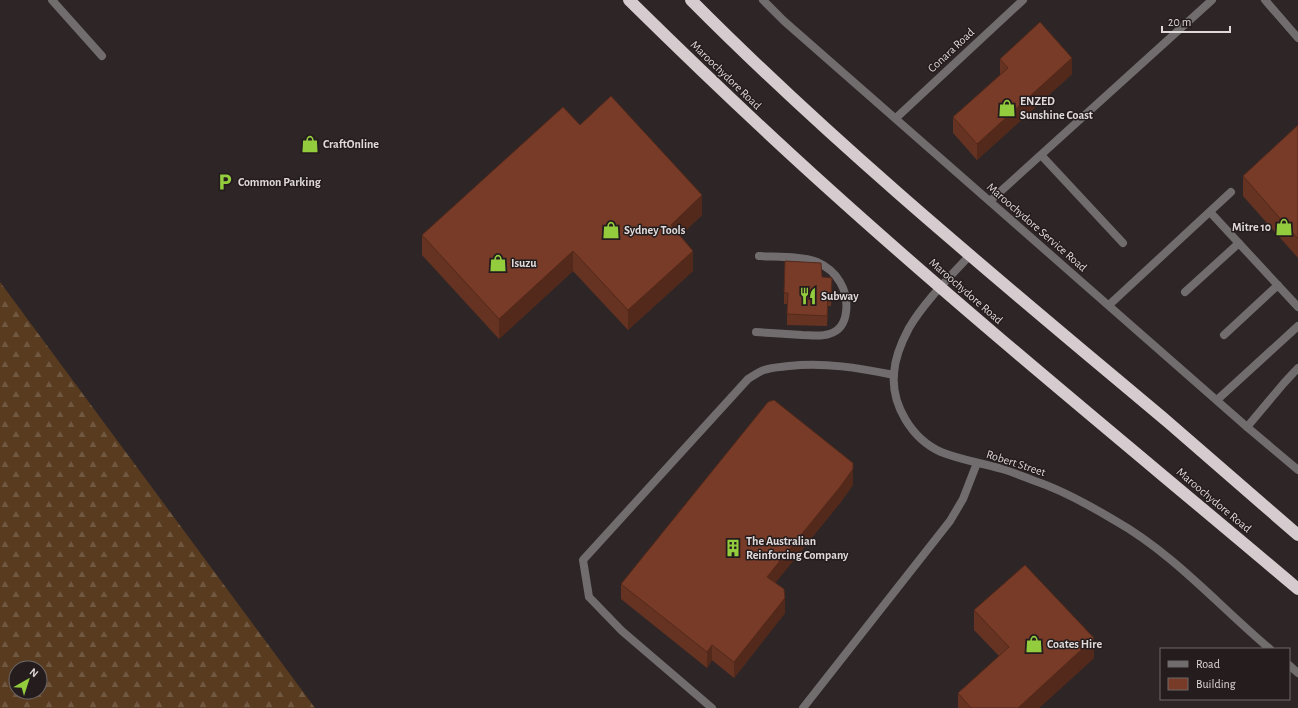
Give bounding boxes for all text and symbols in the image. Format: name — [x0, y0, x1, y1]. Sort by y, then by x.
scale bar — [1162, 8, 1230, 34]
text: 20 m — [1168, 16, 1191, 28]
street label: Conara Road — [925, 26, 977, 74]
street label: Maroochydore Road — [688, 38, 764, 112]
place label: ENZED Sunshine Coast — [1020, 95, 1093, 121]
shop icon: ENZED Sunshine Coast — [997, 98, 1017, 118]
shop icon: CraftOnline — [300, 134, 320, 154]
place label: CraftOnline — [323, 138, 379, 150]
parking icon: Common Parking — [215, 172, 235, 192]
place label: Common Parking — [238, 176, 322, 188]
street label: Maroochydore Service Road — [984, 180, 1089, 274]
shop icon: Mitre 10 — [1274, 217, 1294, 237]
shop icon: Sydney Tools — [601, 220, 621, 240]
place label: Mitre 10 — [1232, 221, 1271, 233]
place label: Sydney Tools — [624, 224, 686, 237]
shop icon: Isuzu — [488, 253, 508, 273]
street label: Maroochydore Road — [926, 256, 1005, 327]
place label: Isuzu — [511, 257, 537, 269]
restaurant icon: Subway — [798, 286, 818, 306]
place label: Subway — [821, 290, 859, 303]
street label: Robert Street — [985, 448, 1047, 478]
street label: Maroochydore Road — [1174, 465, 1254, 535]
place label: The Australian Reinforcing Company — [746, 535, 849, 562]
building icon: The Australian Reinforcing Company — [723, 538, 743, 558]
shop icon: Coates Hire — [1024, 634, 1044, 654]
place label: Coates Hire — [1047, 638, 1102, 650]
legend — [1160, 648, 1290, 700]
text: Road — [1196, 658, 1220, 670]
north arrow — [8, 660, 48, 700]
text: N — [28, 666, 40, 679]
text: Building — [1196, 678, 1236, 690]

